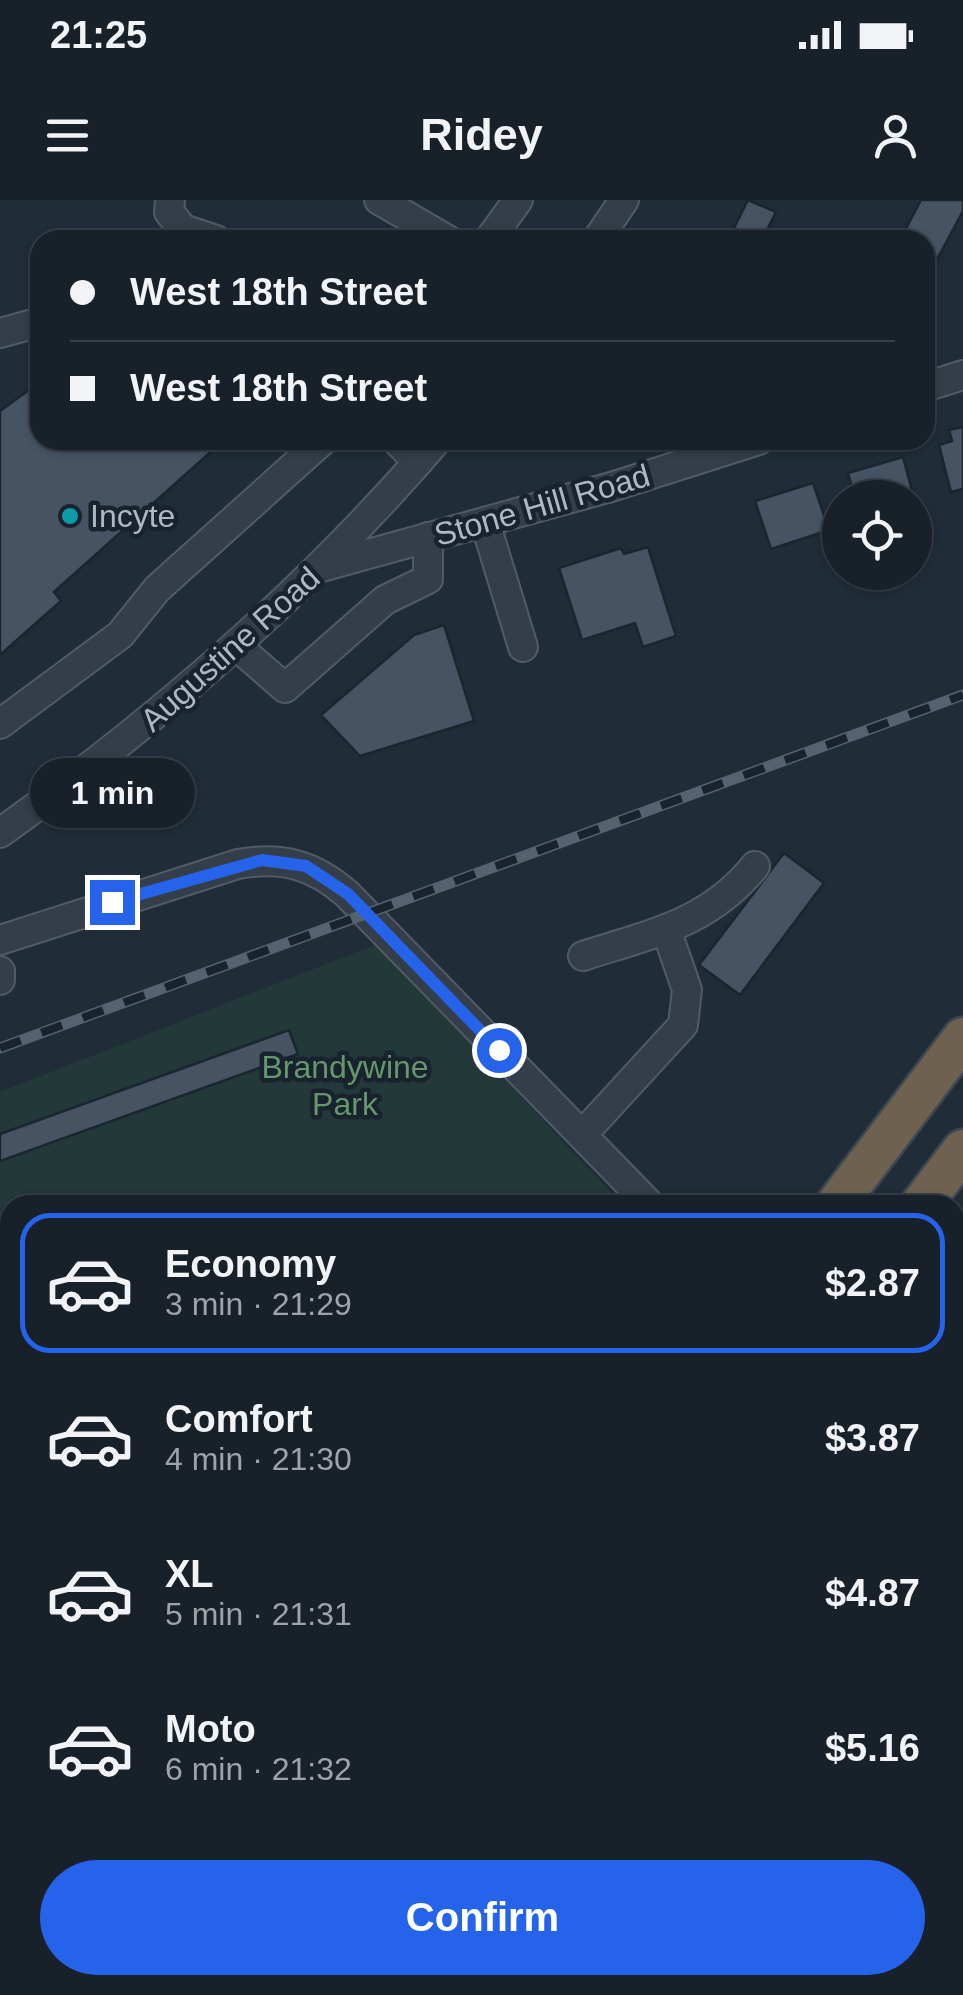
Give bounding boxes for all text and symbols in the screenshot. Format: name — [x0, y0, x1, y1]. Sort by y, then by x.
text: 21:25 — [50, 14, 147, 56]
icon: menu — [40, 108, 95, 163]
icon: person — [868, 108, 923, 163]
text: Ridey — [420, 109, 543, 160]
text: West 18th Street — [130, 271, 427, 313]
text: West 18th Street — [130, 367, 427, 409]
street label: Stone Hill Road — [430, 457, 654, 553]
map controls — [822, 480, 932, 590]
button: locate — [822, 480, 932, 590]
place label: Incyte — [90, 498, 175, 534]
marker: Incyte — [59, 505, 81, 527]
street label: Augustine Road — [133, 559, 327, 739]
callout: 1 min — [29, 757, 194, 827]
text: 1 min — [71, 775, 154, 811]
route end — [90, 880, 135, 925]
route start — [477, 1028, 522, 1073]
park label: Brandywine Park — [261, 1049, 429, 1122]
icon: car — [45, 1238, 135, 1328]
text: Economy — [165, 1243, 336, 1285]
text: $2.87 — [825, 1262, 920, 1304]
text: 3 min · 21:29 — [165, 1286, 352, 1322]
icon: car — [45, 1393, 135, 1483]
text: Comfort — [165, 1398, 313, 1440]
text: $3.87 — [825, 1417, 920, 1459]
text: 4 min · 21:30 — [165, 1441, 352, 1477]
icon: car — [45, 1548, 135, 1638]
text: XL — [165, 1553, 214, 1595]
text: $4.87 — [825, 1572, 920, 1614]
text: 5 min · 21:31 — [165, 1596, 352, 1632]
icon: car — [45, 1703, 135, 1793]
text: Moto — [165, 1708, 256, 1750]
text: $5.16 — [825, 1727, 920, 1769]
text: 6 min · 21:32 — [165, 1751, 352, 1787]
button: Confirm — [40, 1860, 925, 1975]

